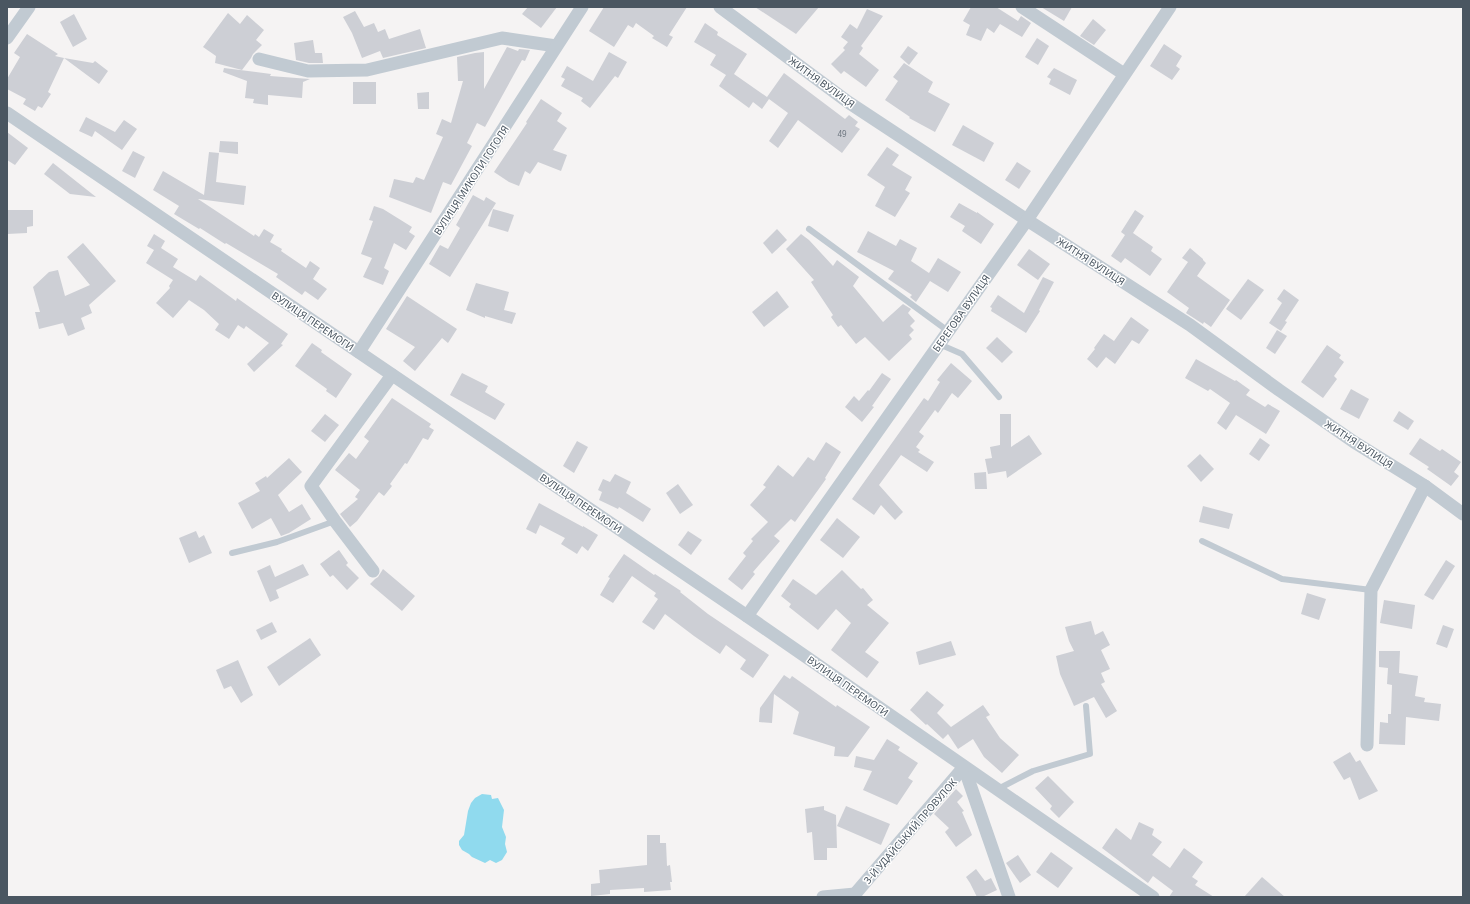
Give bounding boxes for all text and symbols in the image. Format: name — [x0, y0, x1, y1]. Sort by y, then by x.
street label: ЖИТНЯ ВУЛИЦЯ — [786, 53, 858, 111]
street label: ВУЛИЦЯ МИКОЛИ ГОГОЛЯ — [430, 122, 512, 238]
house number: 49 — [837, 128, 847, 139]
street label: ЖИТНЯ ВУЛИЦЯ — [1054, 234, 1128, 288]
street label: БЕРЕГОВА ВУЛИЦЯ — [929, 272, 993, 354]
street label: ВУЛИЦЯ ПЕРЕМОГИ — [269, 288, 357, 354]
street label: ЖИТНЯ ВУЛИЦЯ — [1322, 417, 1396, 471]
street label: ВУЛИЦЯ ПЕРЕМОГИ — [537, 470, 625, 536]
street label: ВУЛИЦЯ ПЕРЕМОГИ — [804, 653, 892, 719]
street label: 3-Й УДАЙСЬКИЙ ПРОВУЛОК — [860, 775, 960, 887]

